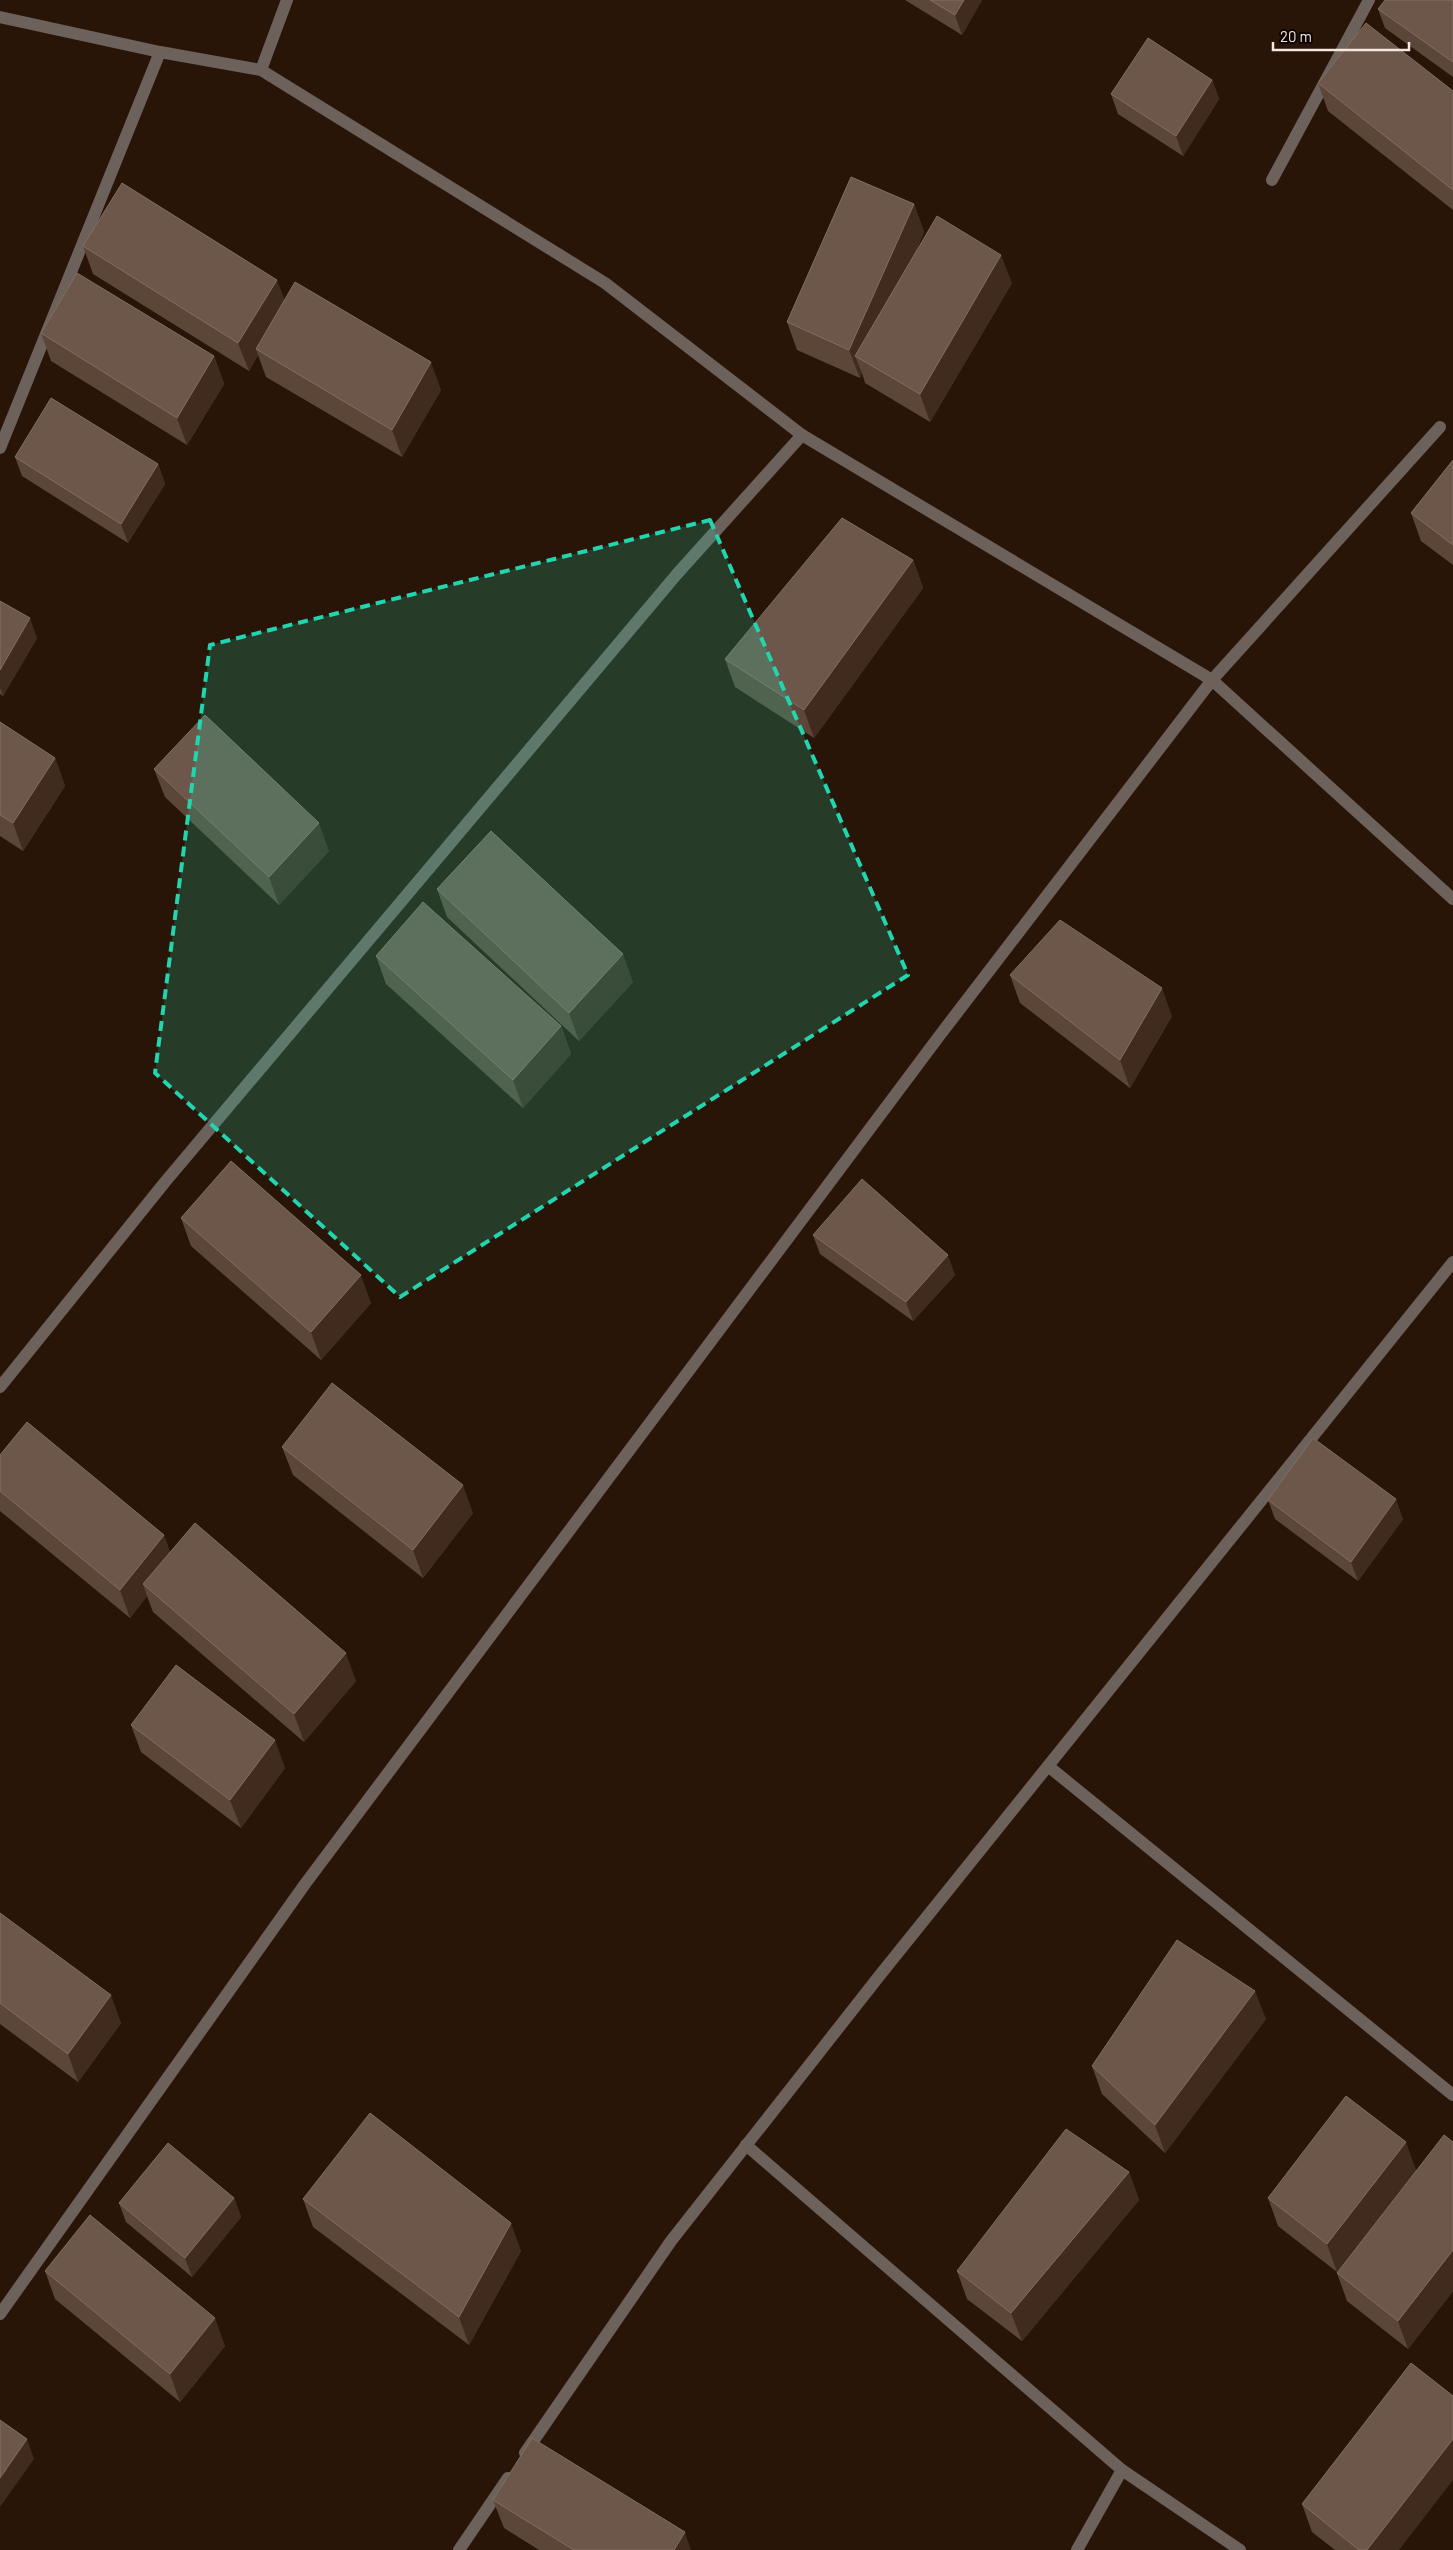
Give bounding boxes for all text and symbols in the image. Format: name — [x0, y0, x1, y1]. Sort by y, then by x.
scale bar — [1273, 20, 1409, 52]
text: 20 m — [1280, 27, 1312, 45]

